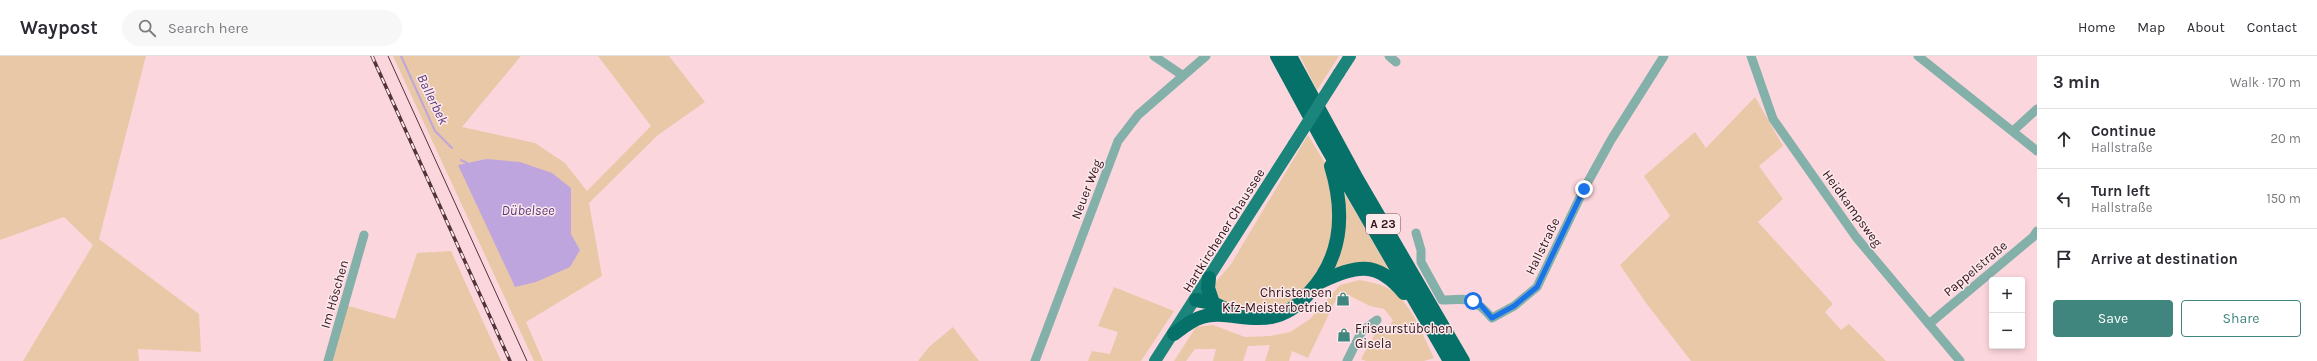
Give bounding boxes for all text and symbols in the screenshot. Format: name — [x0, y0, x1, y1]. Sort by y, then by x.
search box — [122, 10, 402, 46]
text: Waypost — [20, 17, 98, 39]
icon: search — [136, 17, 158, 39]
text: Search here — [168, 19, 248, 37]
text: Home — [2078, 19, 2115, 36]
text: Map — [2137, 19, 2165, 36]
text: About — [2187, 19, 2225, 36]
text: Contact — [2247, 19, 2297, 36]
water label: Ballerbek — [413, 71, 452, 128]
text: 3 min — [2053, 72, 2100, 92]
text: Walk · 170 m — [2230, 75, 2301, 90]
text: Continue — [2091, 122, 2156, 140]
icon: ahead — [2053, 128, 2075, 150]
text: 20 m — [2271, 131, 2301, 146]
text: Hallstraße — [2091, 140, 2152, 155]
street label: Neuer Weg — [1068, 156, 1105, 221]
street label: Hartkirchener Chaussee — [1179, 165, 1268, 295]
street label: Heidkampsweg — [1820, 167, 1886, 250]
route end — [1575, 180, 1593, 198]
text: Turn left — [2091, 182, 2150, 200]
icon: left — [2053, 188, 2075, 210]
text: 150 m — [2266, 191, 2301, 206]
text: Hallstraße — [2091, 200, 2152, 215]
water label: Dübelsee — [502, 202, 555, 219]
road number: A 23 — [1366, 214, 1400, 234]
street label: Hallstraße — [1522, 215, 1563, 277]
street label: Pappelstraße — [1941, 237, 2010, 299]
icon: arrive — [2053, 248, 2075, 270]
text: Arrive at destination — [2091, 250, 2238, 268]
street label: Im Höschen — [318, 258, 351, 330]
map controls — [1989, 277, 2025, 349]
button: + — [1989, 277, 2025, 313]
place label: Christensen Kfz-Meisterbetrieb — [1222, 285, 1332, 315]
shop icon: Christensen Kfz-Meisterbetrieb — [1335, 291, 1351, 307]
route start — [1464, 292, 1482, 310]
button: Save — [2053, 300, 2173, 337]
button: Share — [2181, 300, 2301, 337]
button: − — [1989, 313, 2025, 349]
place label: Friseurstübchen Gisela — [1355, 321, 1453, 351]
shop icon: Friseurstübchen Gisela — [1336, 327, 1352, 343]

